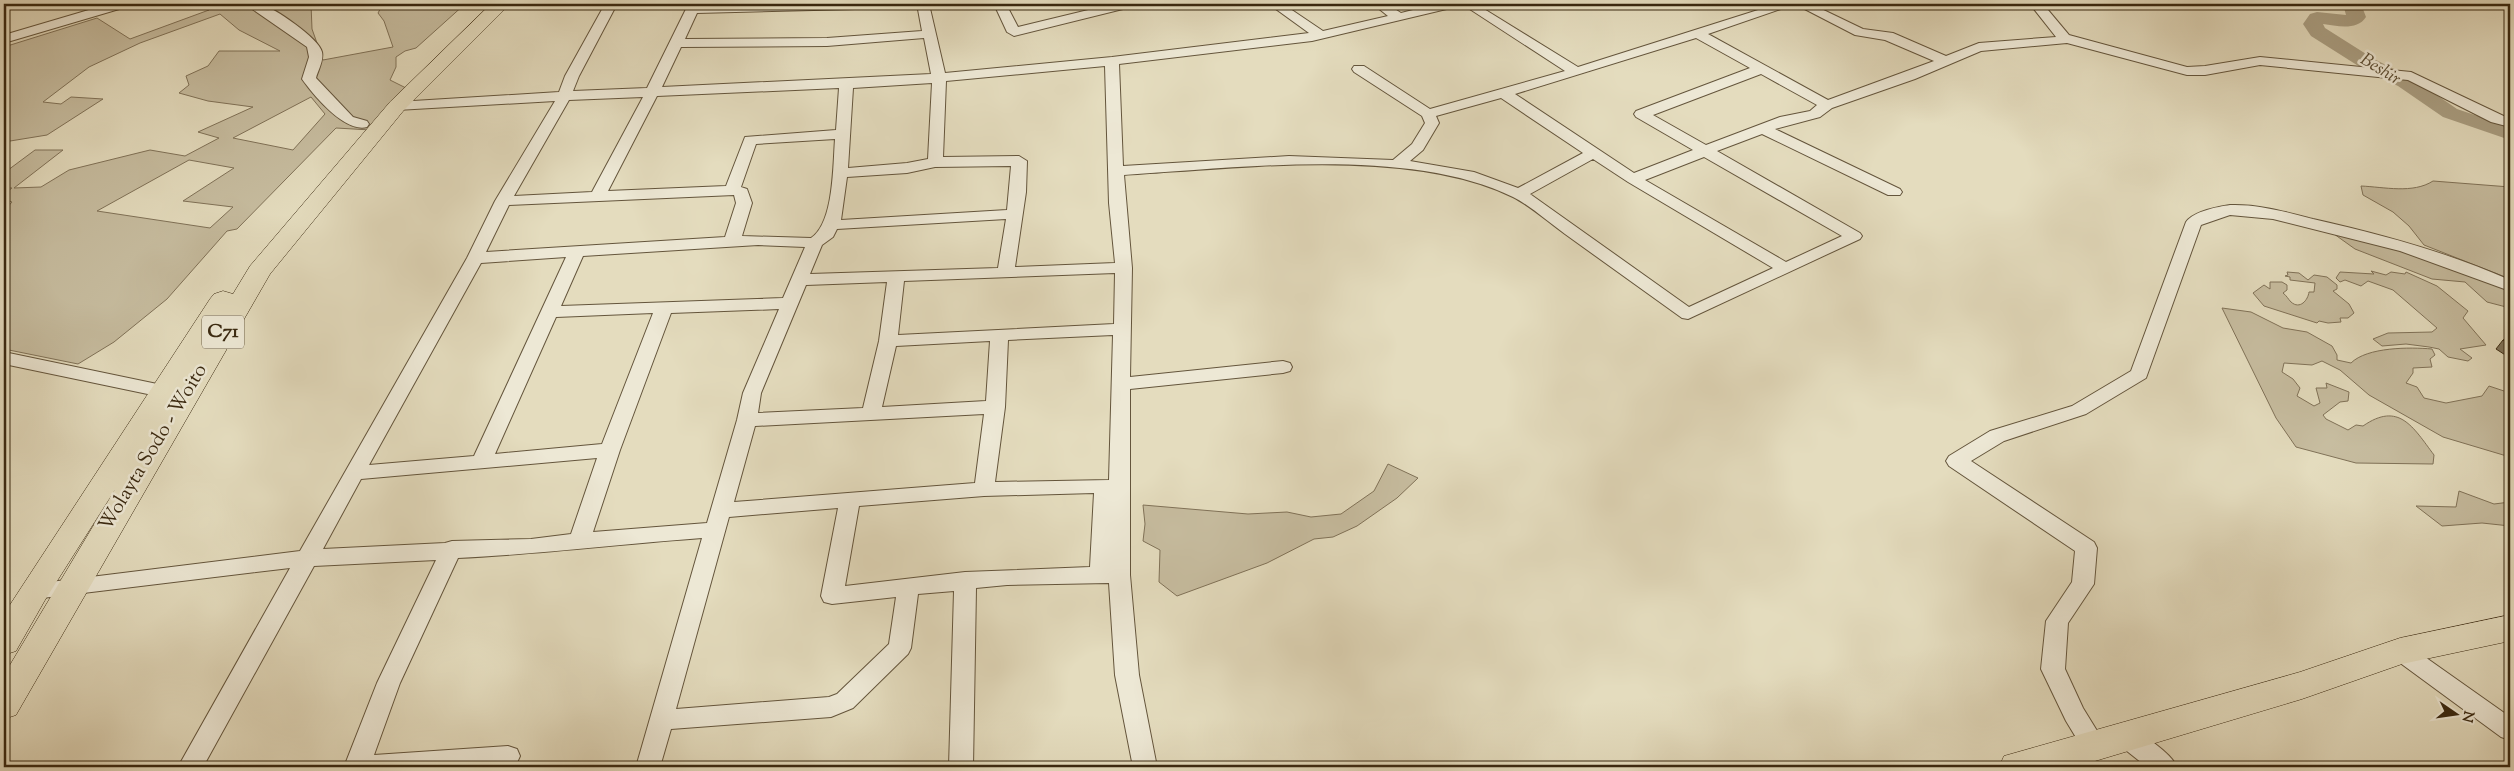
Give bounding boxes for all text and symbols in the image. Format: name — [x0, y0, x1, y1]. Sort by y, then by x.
water label: Beshir — [2355, 47, 2406, 93]
road number: C71 — [202, 316, 244, 348]
street label: Wolayta Sodo - Woito — [92, 359, 216, 537]
north arrow — [2432, 688, 2482, 738]
text: N — [2456, 709, 2478, 724]

